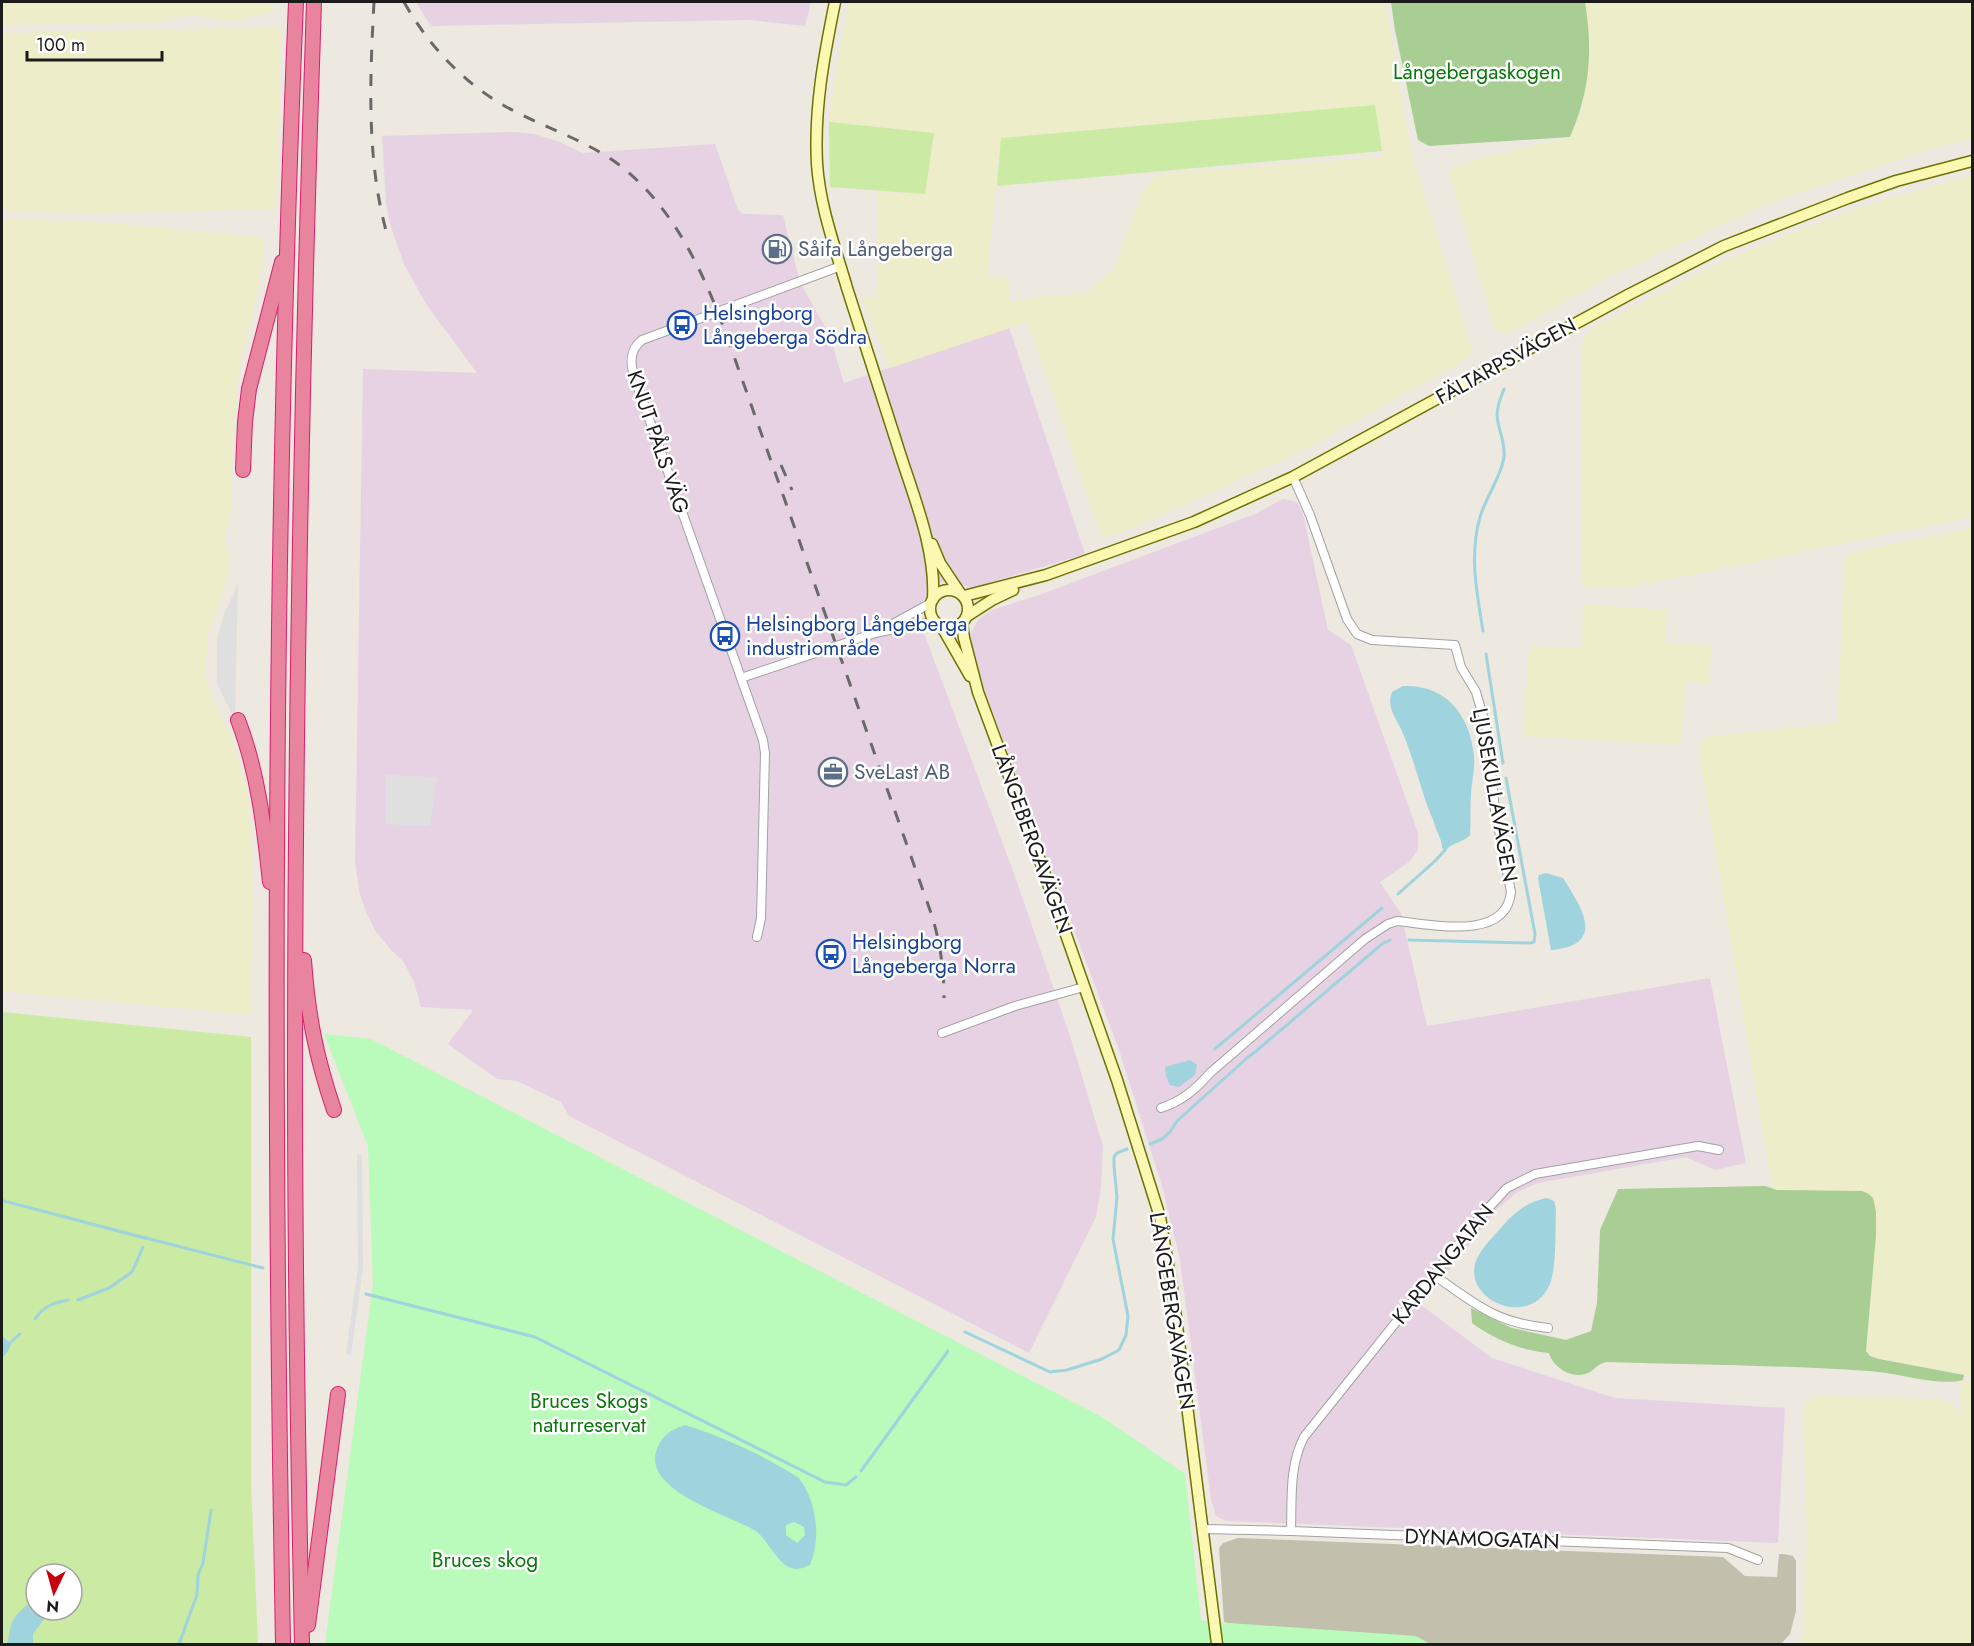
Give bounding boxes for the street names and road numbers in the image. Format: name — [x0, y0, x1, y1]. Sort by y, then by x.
street label: FÄLTARPSVÄGEN — [1430, 310, 1582, 412]
street label: KNUT PÅLS VÄG — [619, 366, 697, 518]
street label: LJUSEKULLAVÄGEN — [1465, 706, 1525, 884]
street label: LÅNGEBERGAVÄGEN — [984, 740, 1080, 938]
street label: KARDANGATAN — [1385, 1197, 1501, 1331]
street label: LÅNGEBERGAVÄGEN — [1142, 1210, 1202, 1412]
street label: DYNAMOGATAN — [1404, 1521, 1560, 1557]

